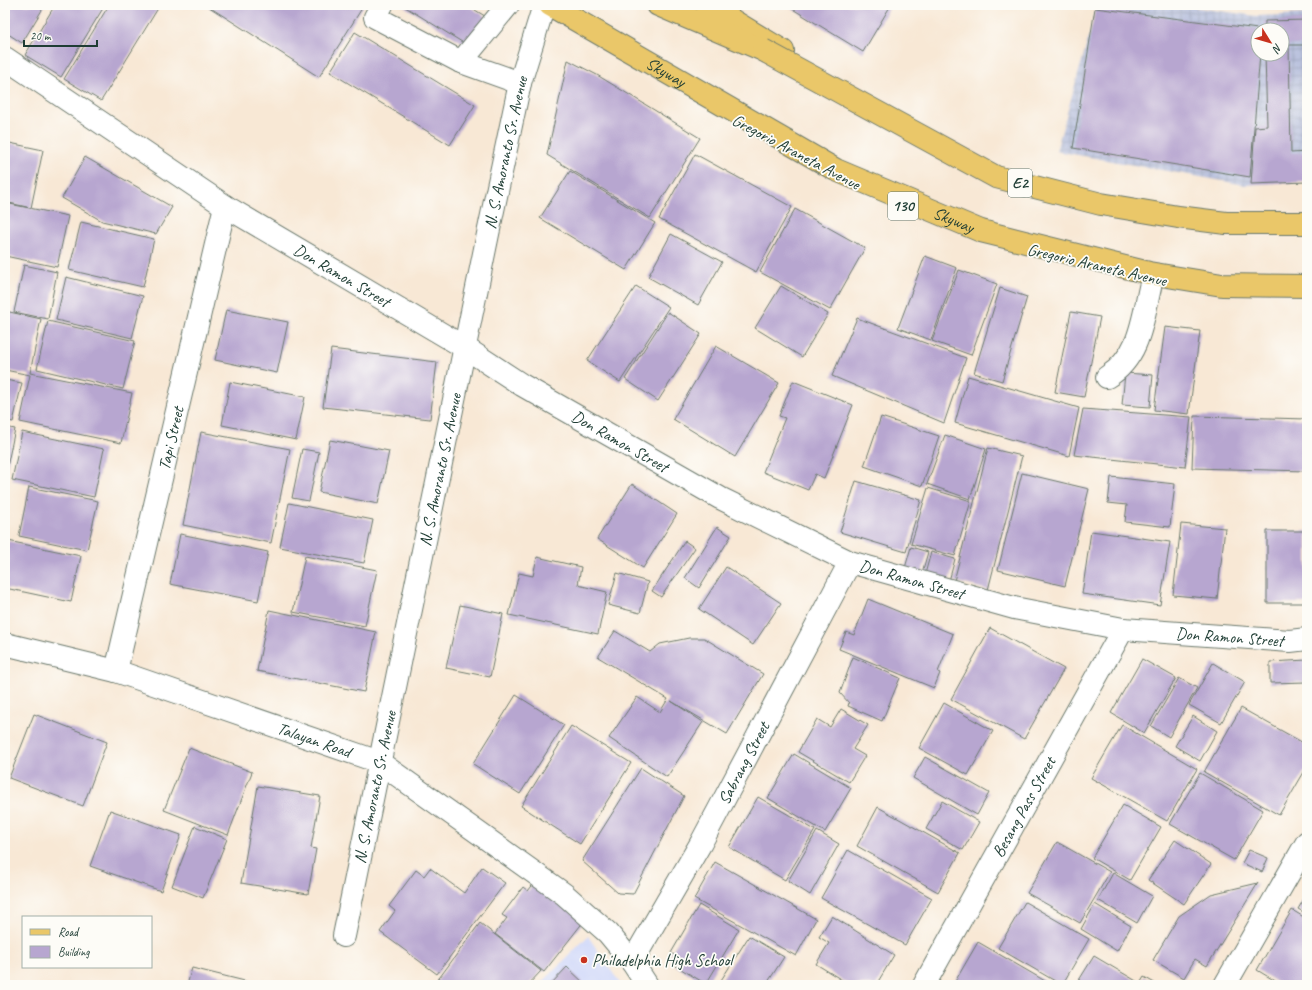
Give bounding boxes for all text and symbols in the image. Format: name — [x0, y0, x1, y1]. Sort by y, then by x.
scale bar — [24, 22, 97, 48]
north arrow — [1250, 22, 1290, 62]
text: 20 m — [30, 28, 52, 44]
text: N — [1269, 41, 1286, 57]
street label: Skyway — [643, 52, 691, 92]
street label: N. S. Amoranto Sr. Avenue — [479, 72, 532, 231]
street label: Gregorio Araneta Avenue — [728, 109, 865, 195]
road number: E2 — [1008, 169, 1032, 197]
road number: 130 — [888, 192, 918, 220]
street label: Skyway — [930, 202, 978, 238]
street label: Don Ramon Street — [290, 239, 396, 313]
street label: Gregorio Araneta Avenue — [1025, 239, 1170, 292]
street label: N. S. Amoranto Sr. Avenue — [414, 390, 466, 548]
street label: Tapi Street — [153, 402, 189, 472]
street label: Don Ramon Street — [568, 405, 674, 478]
street label: Don Ramon Street — [857, 555, 969, 605]
street label: Don Ramon Street — [1175, 622, 1286, 651]
street label: N. S. Amoranto Sr. Avenue — [349, 707, 401, 865]
street label: Sabrang Street — [713, 716, 775, 808]
street label: Talayan Road — [275, 717, 356, 763]
street label: Besang Pass Street — [987, 751, 1061, 861]
legend — [22, 916, 152, 968]
text: Road — [58, 924, 80, 940]
text: Building — [58, 944, 90, 960]
place label: Philadelphia High School — [592, 950, 735, 971]
marker: Philadelphia High School — [579, 955, 589, 965]

